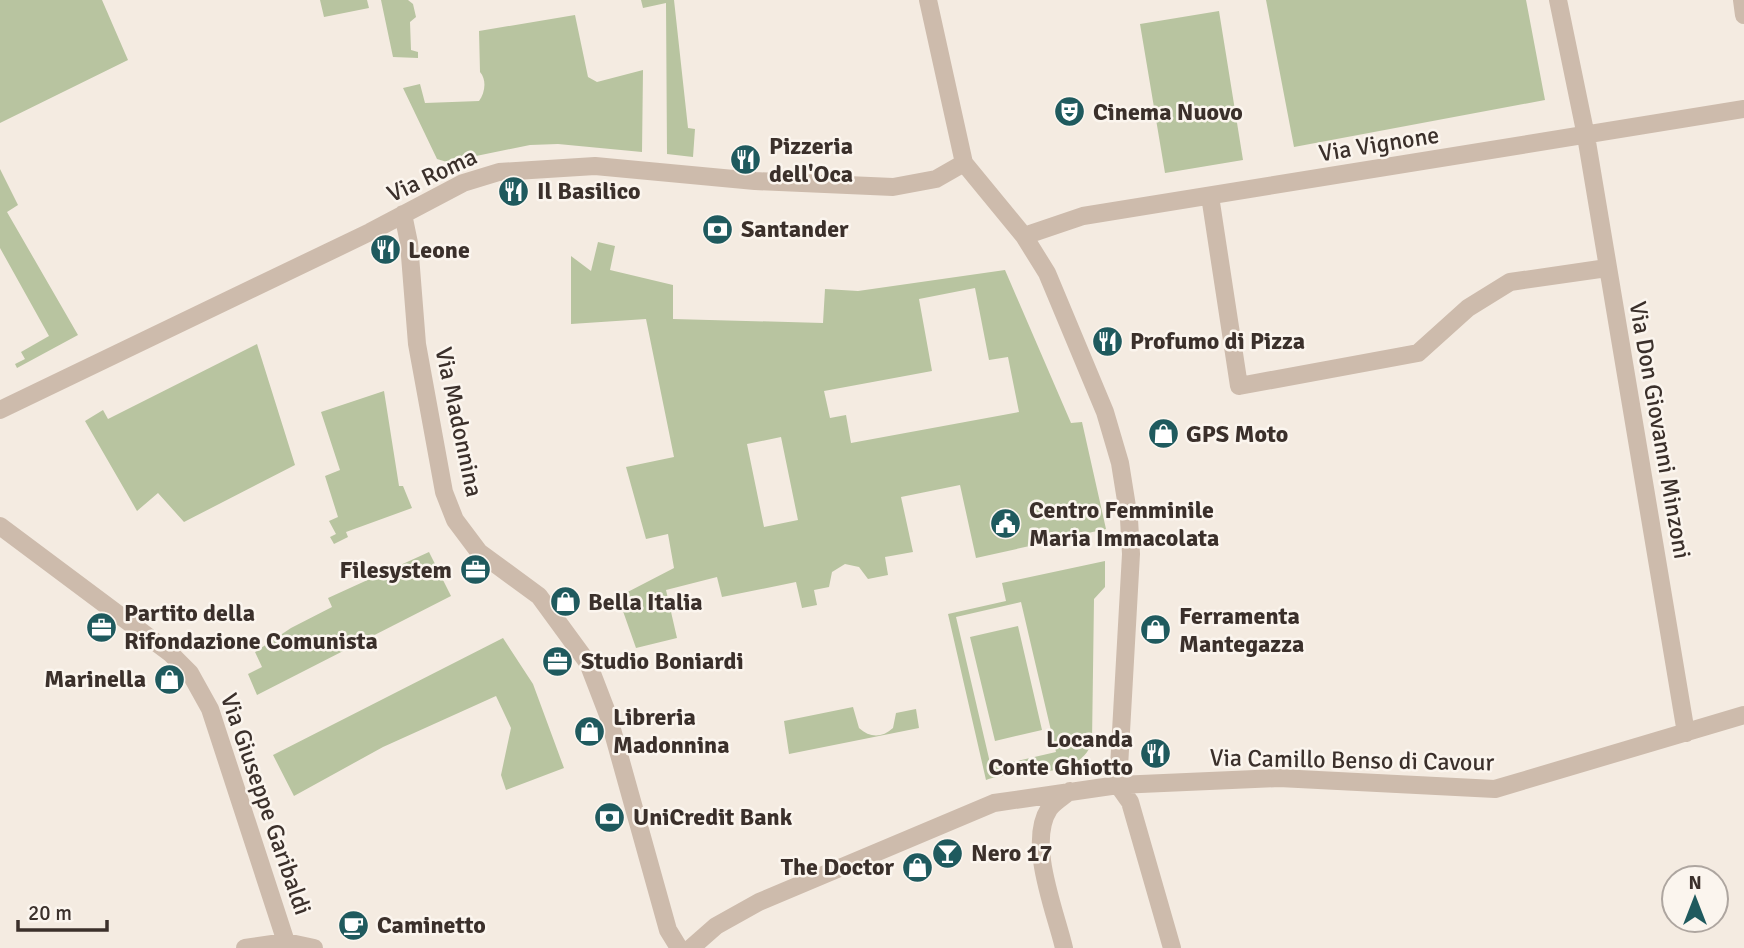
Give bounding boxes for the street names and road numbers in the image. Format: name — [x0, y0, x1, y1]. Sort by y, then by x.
street label: Via Vignone — [1317, 120, 1441, 168]
street label: Via Roma — [382, 141, 482, 209]
street label: Via Don Giovanni Minzoni — [1623, 299, 1697, 561]
street label: Via Madonnina — [428, 344, 490, 500]
street label: Via Giuseppe Garibaldi — [214, 689, 318, 919]
street label: Via Camillo Benso di Cavour — [1209, 743, 1495, 777]

